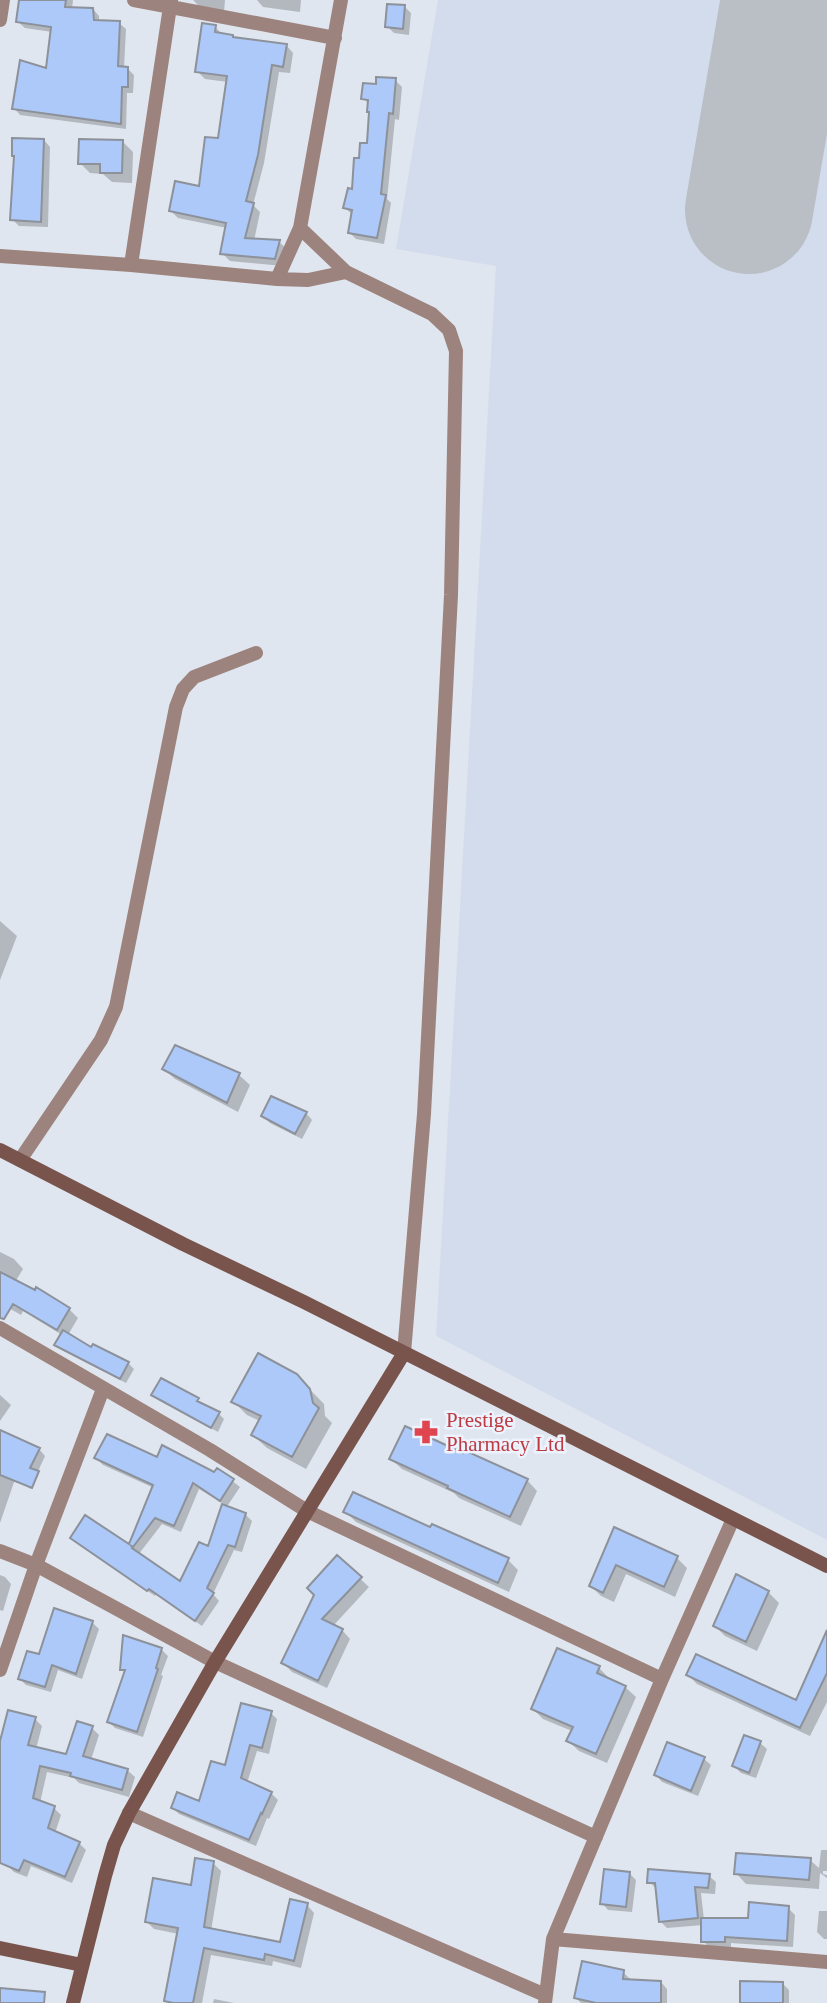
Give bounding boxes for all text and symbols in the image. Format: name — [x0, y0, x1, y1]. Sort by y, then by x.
place label: Prestige Pharmacy Ltd — [446, 1408, 565, 1456]
pharmacy icon: Prestige Pharmacy Ltd — [412, 1418, 440, 1446]

